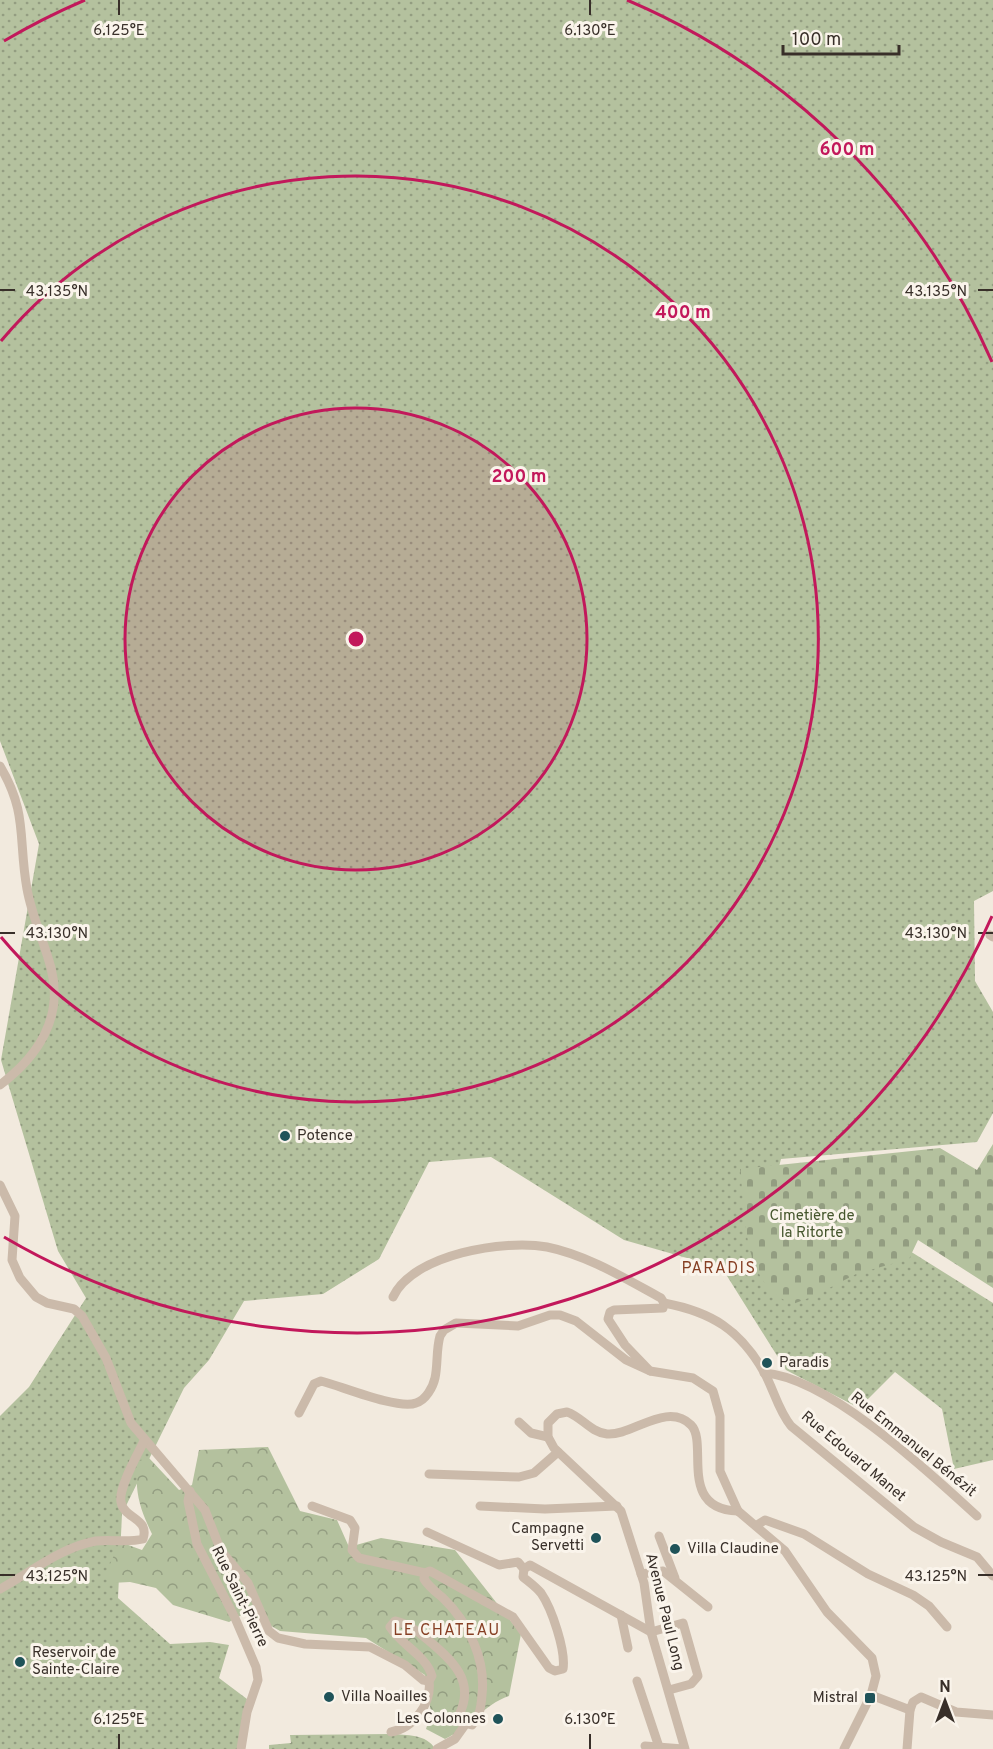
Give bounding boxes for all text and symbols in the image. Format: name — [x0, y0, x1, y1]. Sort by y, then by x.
scale bar — [783, 18, 898, 56]
text: 6.125°E — [93, 22, 145, 41]
text: 6.130°E — [564, 22, 616, 41]
text: 100 m — [792, 29, 841, 52]
text: 600 m — [819, 139, 875, 162]
text: 43.135°N — [26, 283, 88, 302]
text: 43.135°N — [905, 283, 967, 302]
text: 400 m — [655, 302, 711, 325]
text: 200 m — [491, 466, 547, 489]
centre of rings — [346, 629, 366, 649]
text: 43.130°N — [26, 925, 88, 944]
text: 43.130°N — [905, 925, 967, 944]
place label: Potence — [297, 1127, 353, 1146]
marker: Potence — [278, 1129, 292, 1143]
park label: Cimetière de la Ritorte — [769, 1207, 855, 1243]
district label: PARADIS — [681, 1259, 757, 1279]
place label: Paradis — [779, 1354, 829, 1373]
marker: Paradis — [760, 1356, 774, 1370]
street label: Rue Emmanuel Bénézit — [846, 1388, 980, 1502]
street label: Rue Edouard Manet — [797, 1408, 909, 1506]
place label: Campagne Servetti — [511, 1520, 584, 1556]
marker: Campagne Servetti — [589, 1531, 603, 1545]
place label: Villa Claudine — [687, 1540, 779, 1559]
marker: Villa Claudine — [668, 1542, 682, 1556]
street label: Rue Saint-Pierre — [206, 1543, 272, 1651]
street label: Avenue Paul Long — [640, 1551, 688, 1673]
text: 43.125°N — [26, 1568, 88, 1587]
text: 43.125°N — [905, 1568, 967, 1587]
district label: LE CHATEAU — [393, 1621, 501, 1641]
place label: Reservoir de Sainte-Claire — [32, 1644, 120, 1680]
marker: Reservoir de Sainte-Claire — [13, 1655, 27, 1669]
north arrow — [915, 1671, 975, 1731]
text: N — [939, 1678, 951, 1698]
place label: Villa Noailles — [341, 1688, 428, 1707]
place label: Mistral — [813, 1689, 858, 1708]
marker: Villa Noailles — [322, 1690, 336, 1704]
marker: Mistral — [863, 1691, 877, 1705]
place label: Les Colonnes — [396, 1710, 486, 1729]
text: 6.125°E — [93, 1711, 145, 1730]
text: 6.130°E — [564, 1711, 616, 1730]
marker: Les Colonnes — [491, 1712, 505, 1726]

